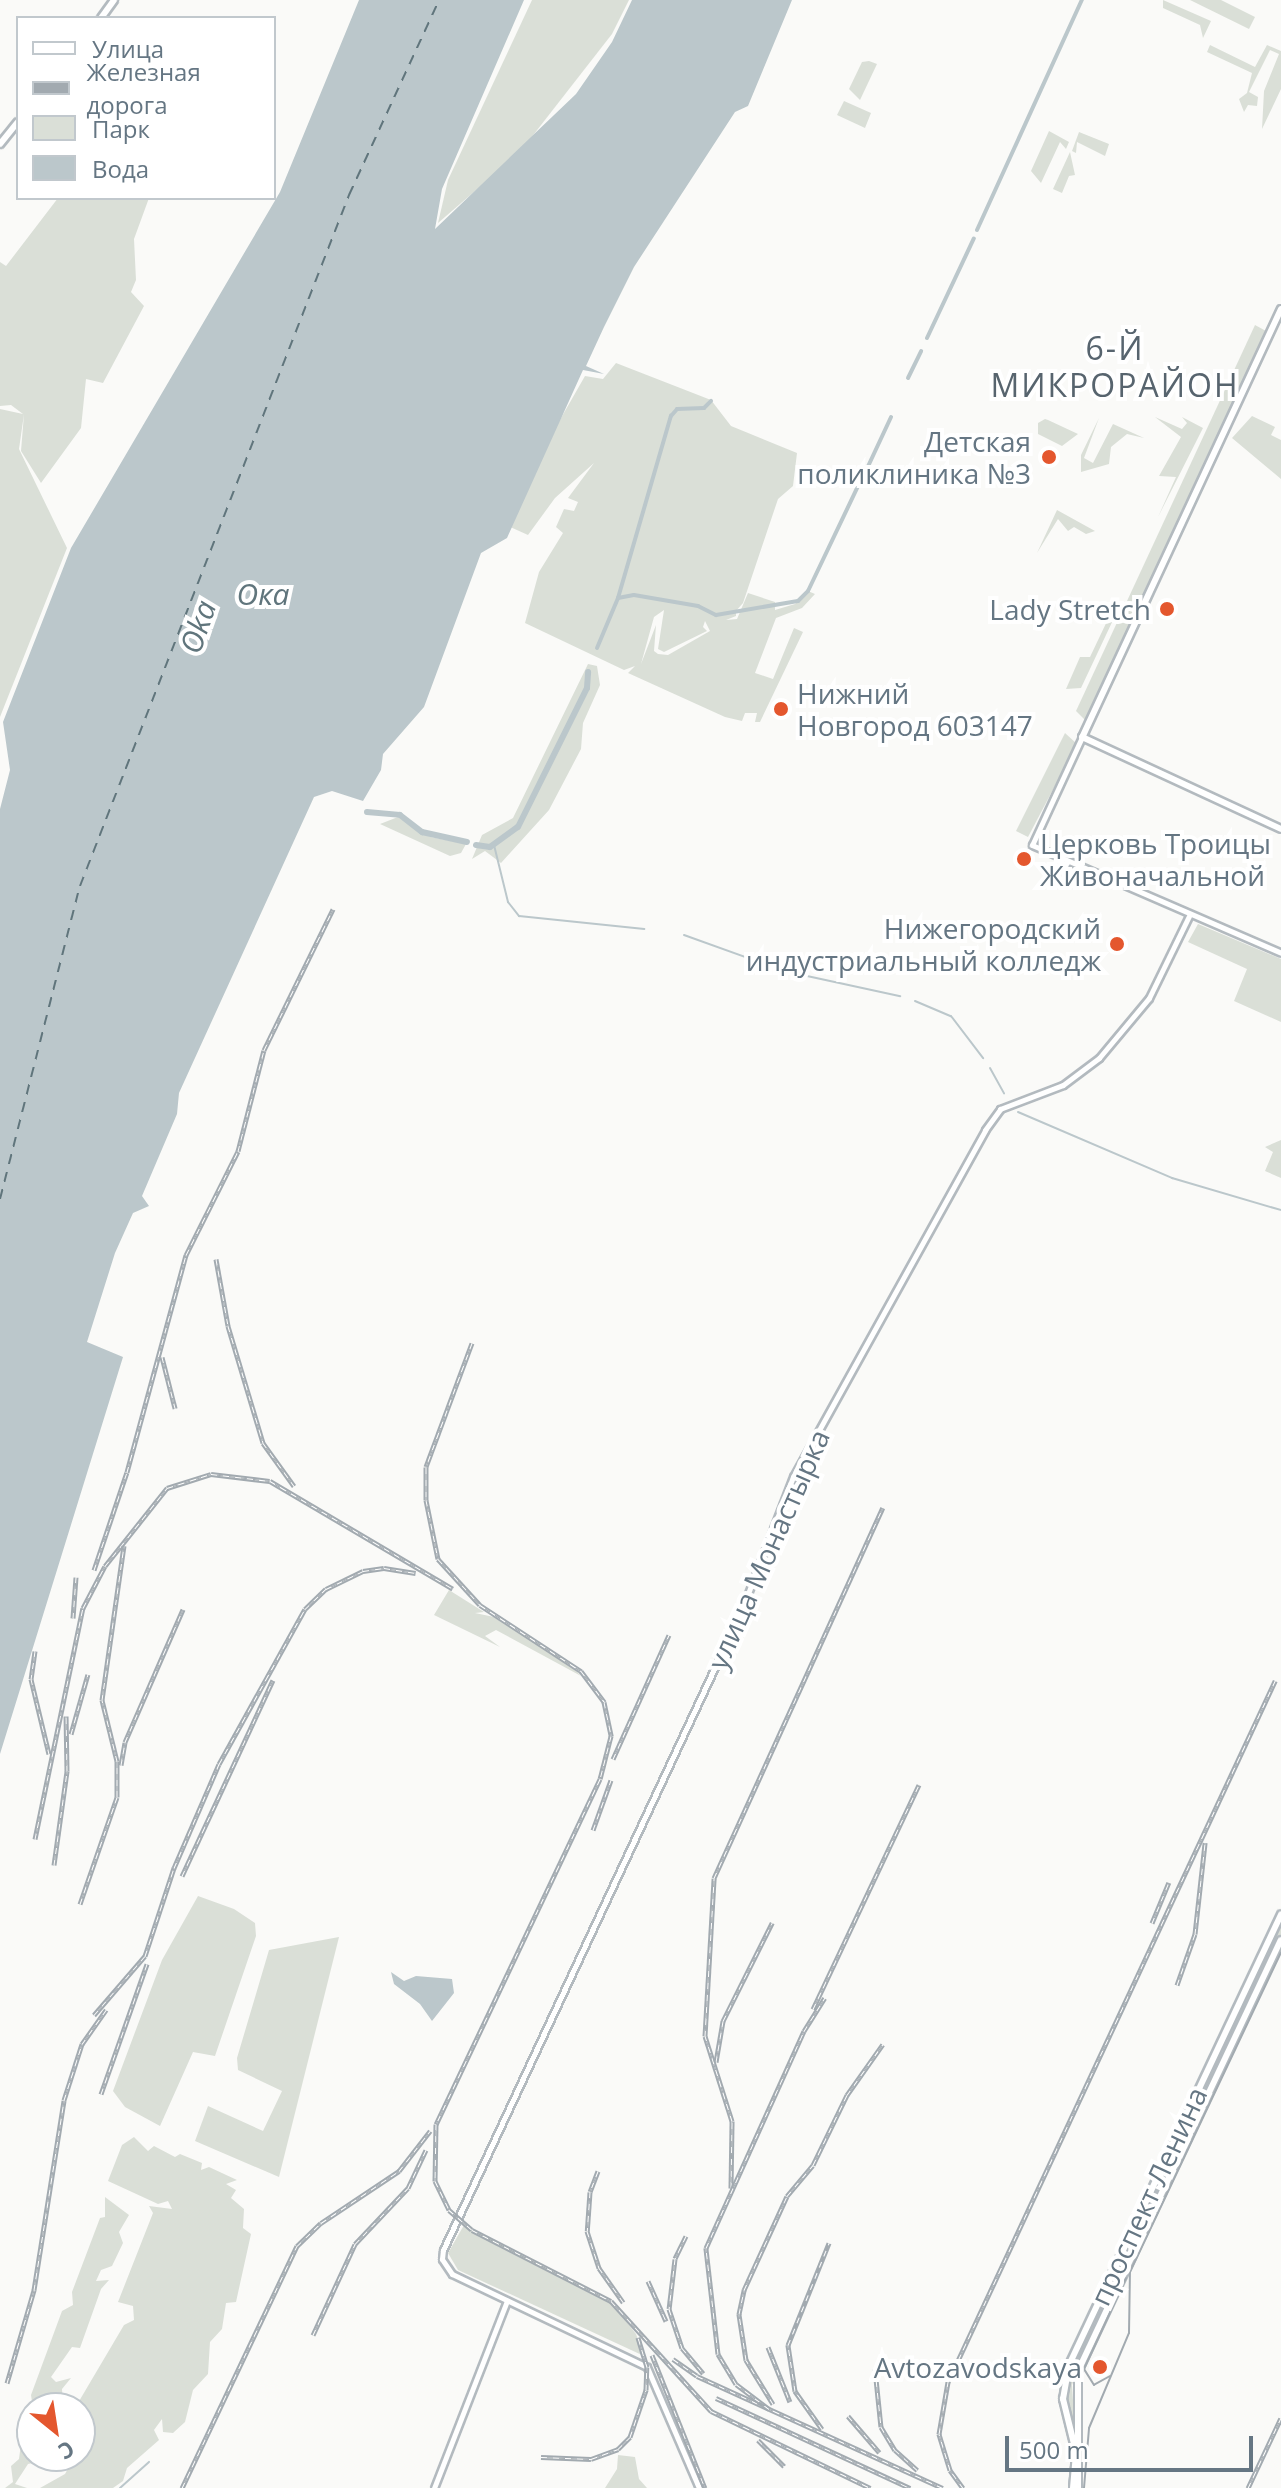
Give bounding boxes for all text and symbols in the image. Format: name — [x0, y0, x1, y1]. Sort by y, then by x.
legend — [16, 16, 276, 200]
text: Улица — [92, 32, 164, 65]
text: Железная дорога — [86, 55, 201, 121]
text: Парк — [92, 112, 150, 145]
text: Вода — [92, 152, 149, 185]
district label: 6-Й МИКРОРАЙОН — [990, 330, 1240, 405]
place label: Детская поликлиника №3 — [797, 424, 1031, 490]
marker: Детская поликлиника №3 — [1038, 446, 1060, 468]
water label: Ока — [237, 576, 289, 612]
place label: Lady Stretch — [989, 592, 1151, 626]
water label: Oka — [172, 596, 224, 658]
marker: Lady Stretch — [1158, 600, 1176, 618]
place label: Нижний Новгород 603147 — [797, 676, 1033, 742]
marker: Нижний Новгород 603147 — [772, 700, 790, 718]
place label: Церковь Троицы Живоначальной — [1040, 826, 1271, 892]
marker: Церковь Троицы Живоначальной — [1015, 850, 1033, 868]
place label: Нижегородский индустриальный колледж — [746, 911, 1101, 977]
marker: Нижегородский индустриальный колледж — [1108, 935, 1126, 953]
street label: улица Монастырка — [700, 1424, 836, 1674]
street label: проспект Ленина — [1083, 2082, 1213, 2310]
place label: Avtozavodskaya — [874, 2350, 1082, 2384]
marker: Avtozavodskaya — [1089, 2356, 1111, 2378]
north arrow — [16, 2392, 96, 2472]
scale bar — [1009, 2420, 1257, 2470]
text: 500 m — [1019, 2433, 1089, 2466]
text: С — [53, 2435, 81, 2468]

